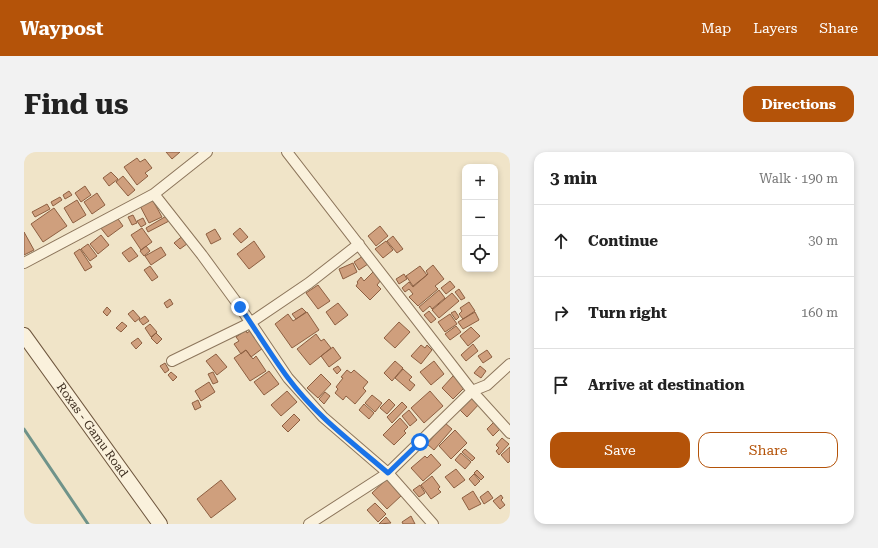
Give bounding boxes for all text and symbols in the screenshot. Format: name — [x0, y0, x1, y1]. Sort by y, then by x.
text: Waypost — [20, 17, 103, 40]
text: Map — [701, 20, 731, 36]
text: Layers — [753, 20, 797, 36]
text: Share — [819, 20, 858, 36]
button: Directions — [743, 86, 854, 122]
text: Find us — [24, 88, 128, 121]
map controls — [462, 164, 498, 272]
button: + — [462, 164, 498, 200]
text: 3 min — [550, 168, 597, 188]
text: Walk · 190 m — [759, 171, 838, 186]
button: − — [462, 200, 498, 236]
icon: ahead — [550, 230, 572, 252]
text: Continue — [588, 232, 658, 250]
text: 30 m — [808, 233, 838, 248]
button: locate — [462, 236, 498, 272]
route end — [231, 298, 249, 316]
icon: right — [550, 302, 572, 324]
text: Turn right — [588, 304, 667, 322]
text: 160 m — [801, 305, 838, 320]
icon: arrive — [550, 374, 572, 396]
text: Arrive at destination — [588, 376, 744, 394]
street label: Roxas - Gamu Road — [54, 380, 131, 480]
button: Save — [550, 432, 690, 468]
button: Share — [698, 432, 838, 468]
route start — [411, 433, 429, 451]

